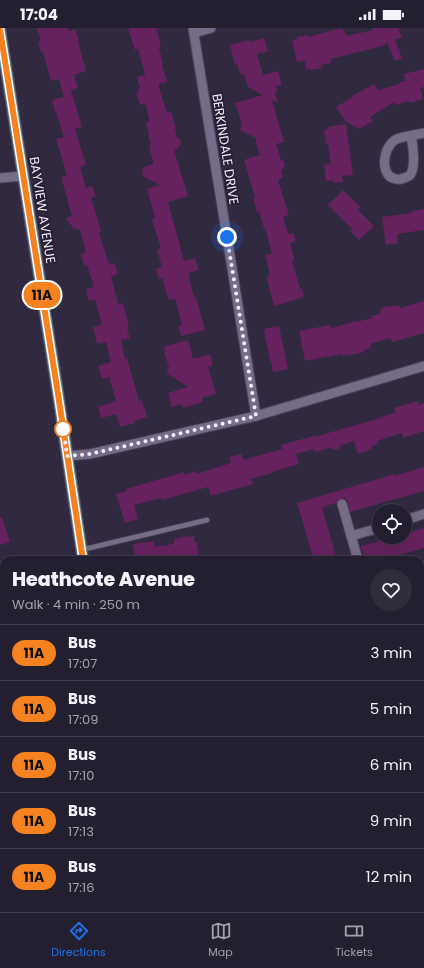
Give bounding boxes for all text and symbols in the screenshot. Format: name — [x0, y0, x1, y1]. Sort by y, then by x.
text: 17:04 — [20, 4, 58, 25]
street label: BERKINDALE DRIVE — [207, 92, 244, 206]
street label: BAYVIEW AVENUE — [25, 155, 60, 265]
your location — [217, 227, 237, 247]
line badge: 11A — [19, 282, 65, 308]
text: 11A — [32, 285, 52, 305]
unlabelled marker — [54, 420, 72, 438]
map controls — [372, 504, 412, 544]
button: locate — [372, 504, 412, 544]
text: Heathcote Avenue — [12, 566, 195, 593]
button: heart — [370, 569, 412, 611]
text: Walk · 4 min · 250 m — [12, 595, 140, 614]
text: Bus — [68, 632, 96, 653]
text: 3 min — [370, 642, 412, 663]
text: 11A — [24, 643, 44, 663]
text: 17:07 — [68, 654, 97, 673]
text: Bus — [68, 688, 96, 709]
text: 5 min — [370, 698, 412, 719]
text: 11A — [24, 699, 44, 719]
text: 17:09 — [68, 710, 98, 729]
text: Bus — [68, 744, 96, 765]
text: 6 min — [370, 754, 412, 775]
text: 11A — [24, 755, 44, 775]
text: 17:10 — [68, 766, 94, 785]
text: Bus — [68, 800, 96, 821]
text: 9 min — [370, 810, 412, 831]
text: 11A — [24, 811, 44, 831]
text: 17:13 — [68, 822, 94, 841]
text: Bus — [68, 856, 96, 877]
text: 12 min — [366, 866, 412, 887]
text: 11A — [24, 867, 44, 887]
text: 17:16 — [68, 878, 94, 897]
tab: Directions — [51, 920, 106, 961]
tab: Map — [208, 920, 233, 961]
tab: Tickets — [335, 920, 373, 961]

